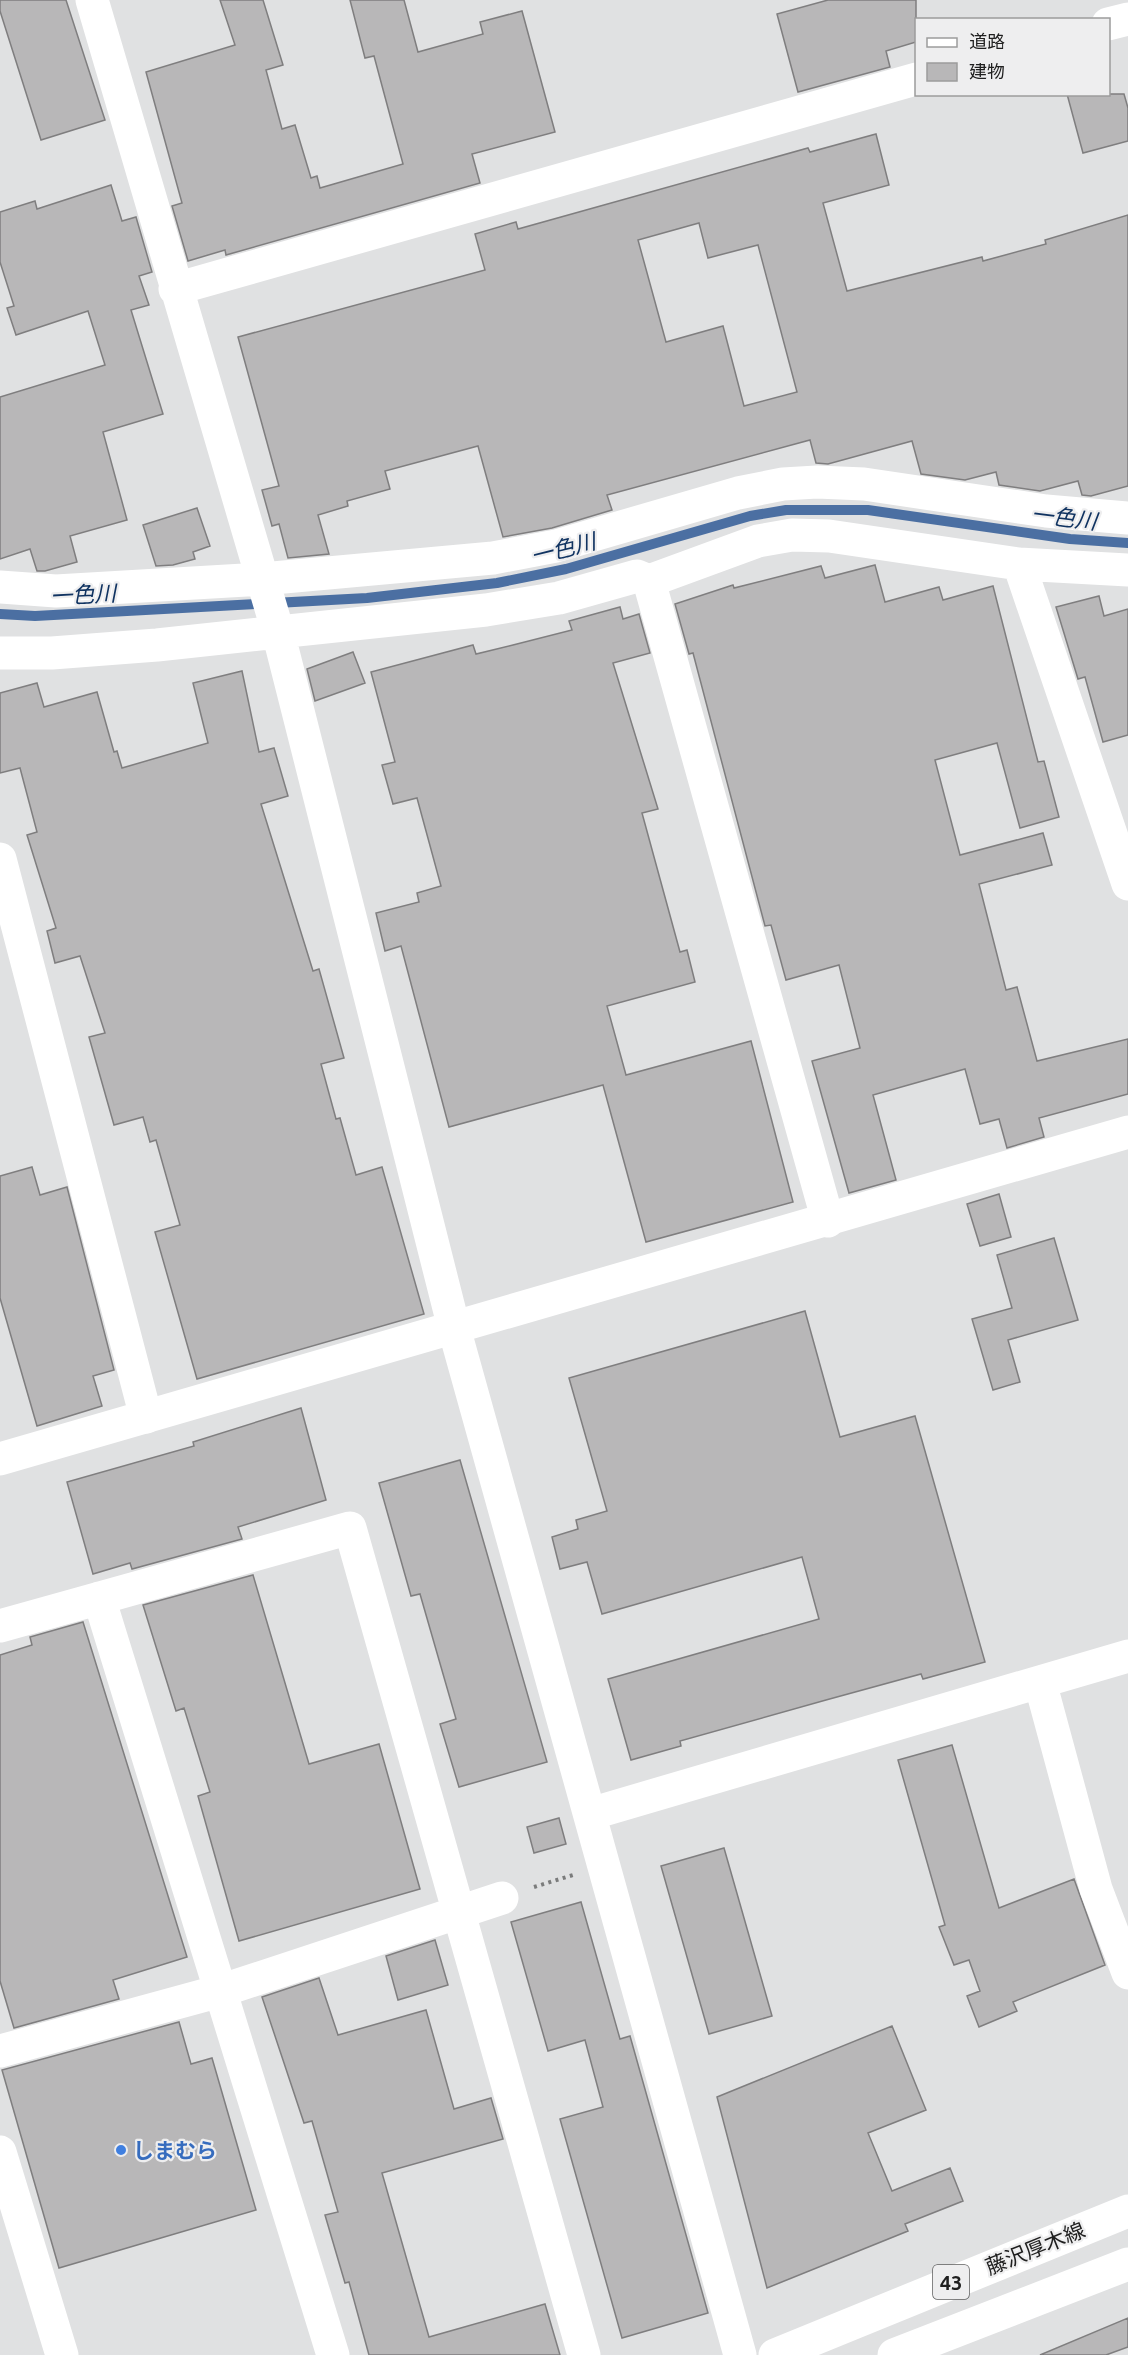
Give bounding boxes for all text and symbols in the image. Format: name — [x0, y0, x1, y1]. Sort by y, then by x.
legend — [915, 18, 1110, 96]
text: 道路 — [969, 31, 1005, 51]
text: 建物 — [969, 61, 1005, 81]
water label: 一色川 — [1030, 501, 1100, 534]
water label: 一色川 — [528, 527, 600, 568]
water label: 一色川 — [49, 580, 119, 608]
place label: しまむら — [133, 2138, 217, 2162]
marker: しまむら — [114, 2143, 128, 2157]
street label: 藤沢厚木線 — [982, 2217, 1088, 2279]
road number: 43 — [933, 2265, 969, 2299]

